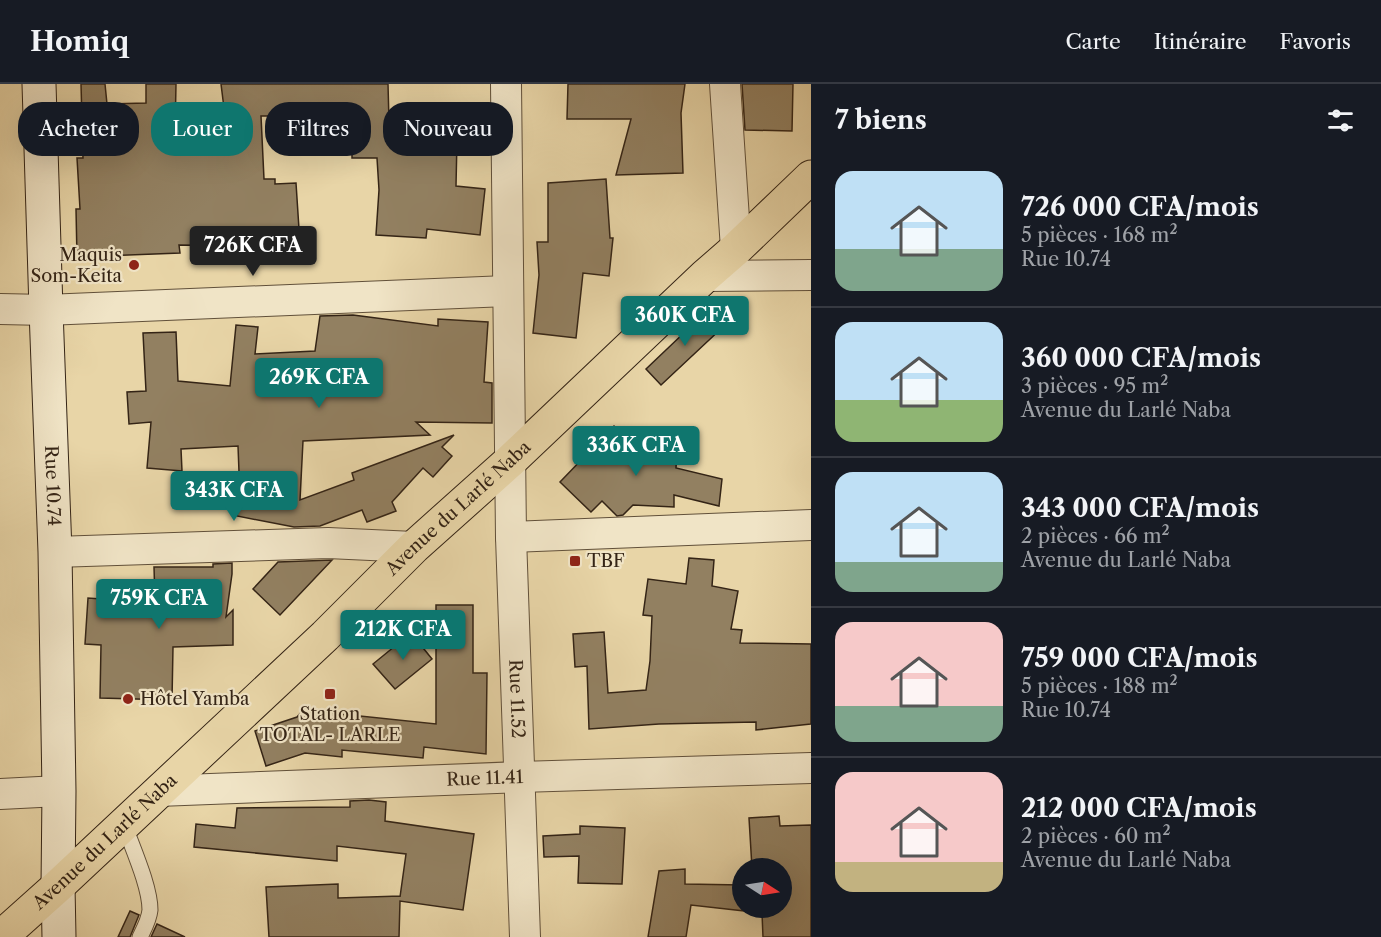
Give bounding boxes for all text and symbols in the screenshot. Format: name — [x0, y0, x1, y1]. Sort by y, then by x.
text: Homiq — [30, 24, 129, 58]
text: Carte — [1065, 29, 1121, 54]
text: Itinéraire — [1154, 29, 1247, 54]
text: Favoris — [1280, 29, 1351, 54]
chip: Acheter — [18, 102, 139, 156]
chip: Louer — [151, 102, 253, 156]
chip: Filtres — [265, 102, 371, 156]
chip: Nouveau — [383, 102, 513, 156]
text: 7 biens — [835, 104, 927, 136]
icon: filters — [1324, 104, 1357, 137]
text: 726 000 CFA/mois — [1021, 191, 1259, 223]
icon: home — [883, 195, 955, 267]
text: 5 pièces · 168 m² — [1021, 223, 1178, 247]
pin: 726K CFA — [191, 226, 315, 277]
text: 726K CFA — [204, 233, 302, 257]
place label: Maquis Som-Keita — [30, 244, 122, 287]
text: Rue 10.74 — [1021, 247, 1111, 271]
marker: Maquis Som-Keita — [127, 258, 141, 272]
pin: 360K CFA — [623, 296, 747, 347]
text: 360K CFA — [635, 303, 735, 327]
text: 360 000 CFA/mois — [1021, 342, 1261, 374]
icon: home — [883, 346, 955, 418]
pin: 269K CFA — [257, 358, 381, 409]
text: 269K CFA — [269, 365, 369, 389]
text: 3 pièces · 95 m² — [1021, 374, 1168, 398]
text: Avenue du Larlé Naba — [1021, 398, 1231, 422]
pin: 336K CFA — [574, 426, 698, 477]
text: 336K CFA — [587, 433, 685, 457]
street label: Avenue du Larlé Naba — [380, 436, 536, 581]
street label: Rue 10.74 — [40, 445, 65, 527]
pin: 343K CFA — [172, 471, 296, 522]
text: 343K CFA — [185, 478, 283, 502]
text: 343 000 CFA/mois — [1021, 492, 1259, 524]
icon: home — [883, 496, 955, 568]
text: 2 pièces · 66 m² — [1021, 524, 1170, 548]
text: Avenue du Larlé Naba — [1021, 548, 1231, 572]
place label: TBF — [587, 550, 625, 572]
marker: TBF — [568, 554, 582, 568]
pin: 759K CFA — [97, 579, 221, 630]
text: 759K CFA — [110, 586, 208, 610]
pin: 212K CFA — [341, 610, 465, 661]
text: 212K CFA — [354, 617, 452, 641]
text: 759 000 CFA/mois — [1021, 642, 1257, 674]
icon: home — [883, 646, 955, 718]
street label: Rue 11.52 — [504, 659, 529, 739]
text: 5 pièces · 188 m² — [1021, 674, 1178, 698]
marker: Station TOTAL- LARLE — [323, 687, 337, 701]
place label: Hôtel Yamba — [140, 688, 250, 710]
marker: Hôtel Yamba — [121, 692, 135, 706]
text: Rue 10.74 — [1021, 698, 1111, 722]
place label: Station TOTAL- LARLE — [259, 703, 401, 746]
street label: Rue 11.41 — [446, 766, 524, 791]
street label: Avenue du Larlé Naba — [28, 769, 182, 915]
text: 212 000 CFA/mois — [1021, 792, 1257, 824]
icon: home — [883, 796, 955, 868]
text: 2 pièces · 60 m² — [1021, 824, 1171, 848]
text: Avenue du Larlé Naba — [1021, 848, 1231, 872]
north arrow — [732, 858, 792, 918]
map controls — [732, 858, 792, 918]

